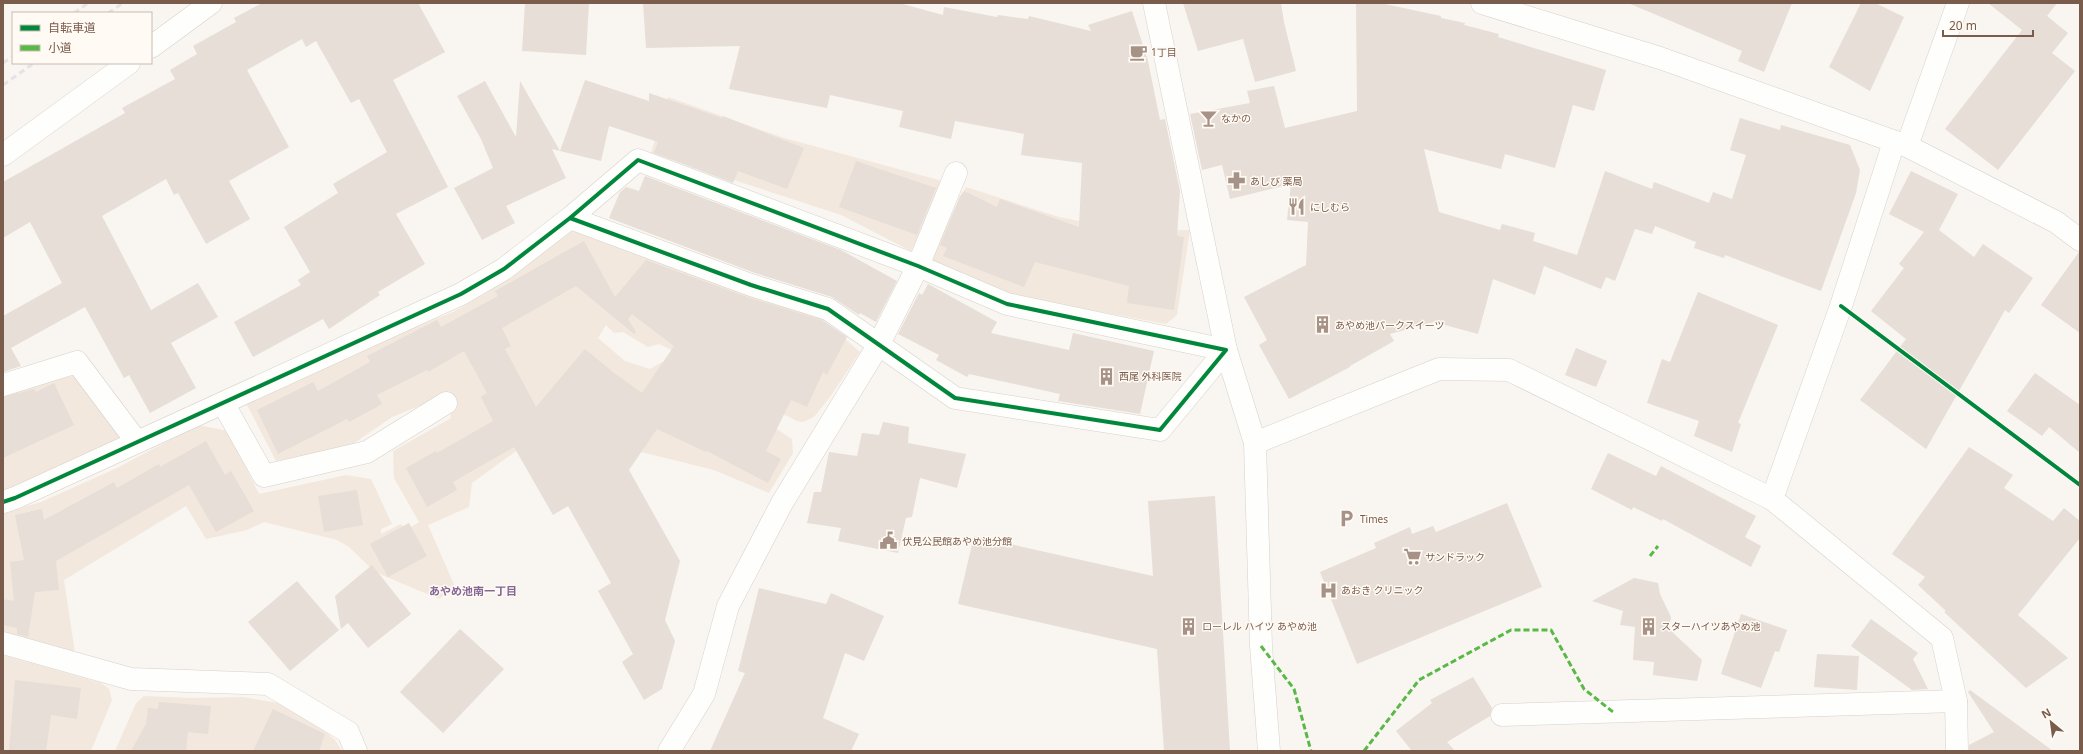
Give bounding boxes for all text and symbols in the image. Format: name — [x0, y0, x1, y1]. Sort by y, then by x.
legend — [12, 12, 152, 64]
scale bar — [1943, 12, 2033, 38]
text: 20 m — [1949, 17, 1977, 34]
text: 自転車道 — [48, 19, 96, 36]
text: 小道 — [48, 39, 72, 56]
cafe icon: 1丁目 — [1128, 42, 1148, 62]
place label: 1丁目 — [1151, 45, 1177, 59]
bar icon: なかの — [1198, 108, 1218, 128]
place label: なかの — [1221, 111, 1251, 125]
pharmacy icon: あしび 薬局 — [1227, 171, 1247, 191]
place label: あしび 薬局 — [1250, 174, 1303, 188]
restaurant icon: にしむら — [1287, 197, 1307, 217]
place label: にしむら — [1310, 200, 1350, 214]
building icon: あやめ池パークスイーツ — [1312, 315, 1332, 335]
place label: あやめ池パークスイーツ — [1335, 318, 1445, 332]
building icon: 西尾 外科医院 — [1096, 366, 1116, 386]
place label: 西尾 外科医院 — [1119, 369, 1182, 383]
parking icon: Times — [1337, 509, 1357, 529]
place label: Times — [1360, 512, 1388, 526]
public building icon: 伏見公民館あやめ池分館 — [879, 531, 899, 551]
place label: 伏見公民館あやめ池分館 — [902, 534, 1012, 548]
supermarket icon: サンドラック — [1402, 547, 1422, 567]
place label: サンドラック — [1425, 550, 1485, 564]
hospital icon: あおき クリニック — [1318, 580, 1338, 600]
district label: あやめ池南一丁目 — [429, 583, 517, 598]
place label: あおき クリニック — [1341, 583, 1424, 597]
building icon: ローレル ハイツ あやめ池 — [1179, 616, 1199, 636]
building icon: スターハイツあやめ池 — [1638, 616, 1658, 636]
place label: ローレル ハイツ あやめ池 — [1202, 619, 1317, 633]
place label: スターハイツあやめ池 — [1661, 619, 1761, 633]
north arrow — [2031, 702, 2071, 742]
text: N — [2038, 704, 2053, 722]

